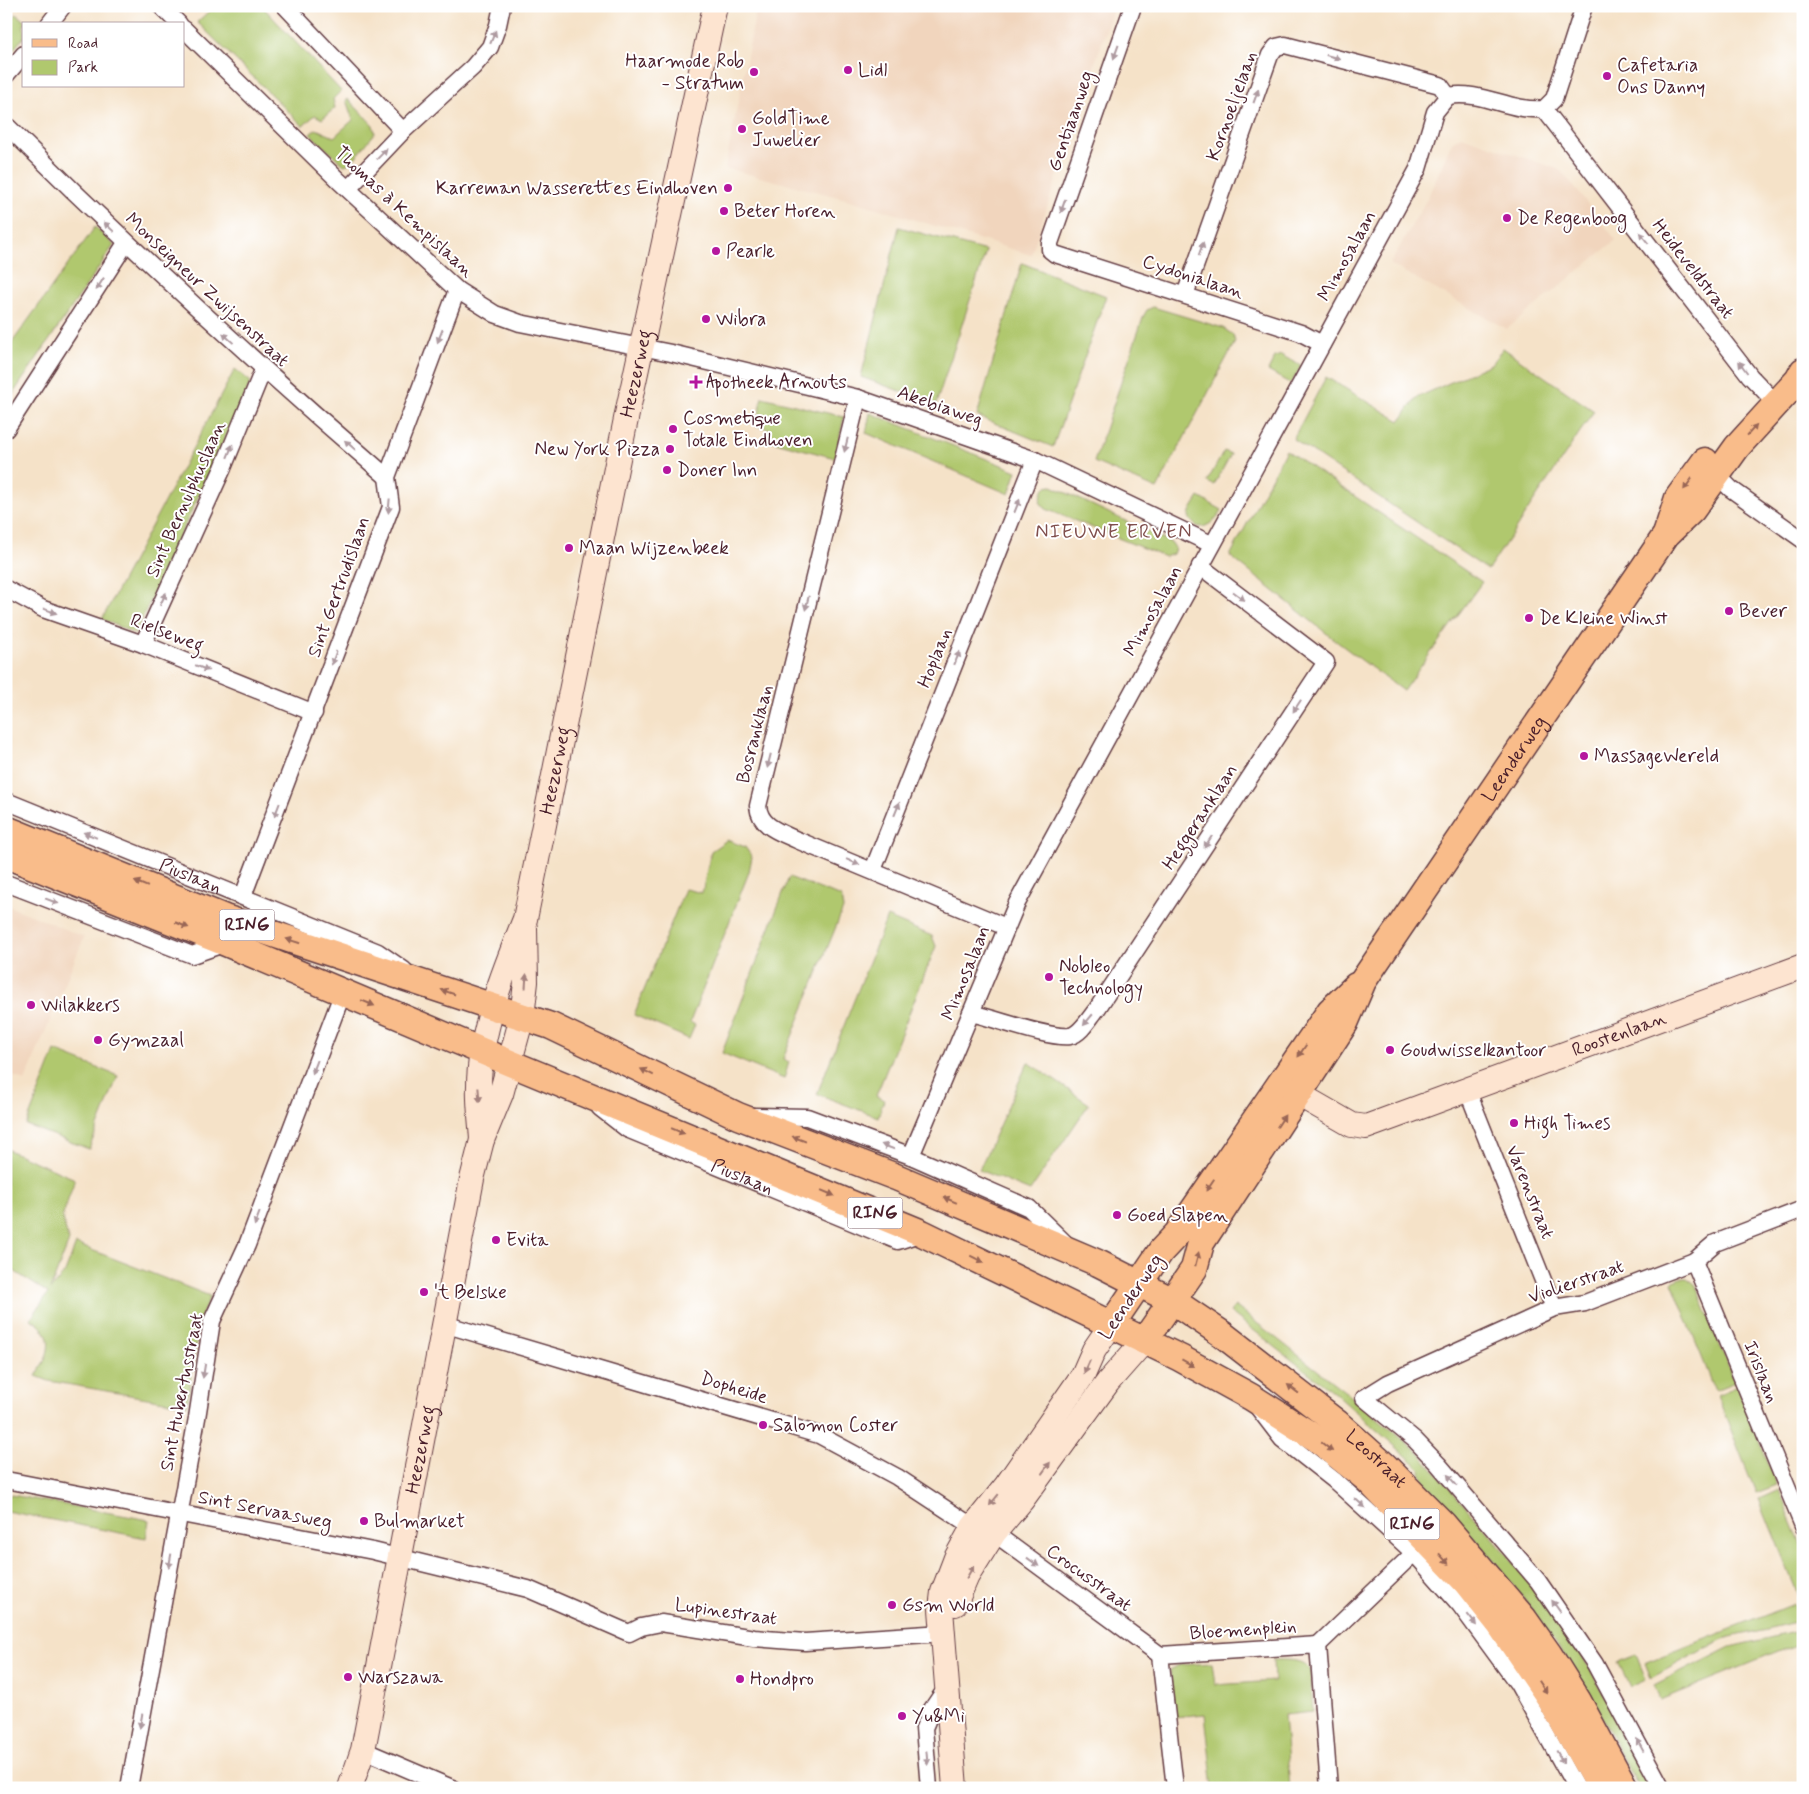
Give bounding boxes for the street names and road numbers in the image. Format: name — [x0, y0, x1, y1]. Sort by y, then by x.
street label: Kornoeljelaan — [1201, 48, 1264, 165]
street label: Gentiaanweg — [1042, 67, 1102, 175]
street label: Thomas à Kempislaan — [329, 141, 479, 283]
street label: Mimosalaan — [1312, 206, 1382, 306]
street label: Monseigneur Zwijsenstraat — [119, 207, 295, 374]
street label: Heideveldstraat — [1646, 214, 1740, 324]
street label: Cydonialaan — [1139, 249, 1247, 305]
street label: Heezerweg — [614, 327, 660, 420]
street label: Akebiaweg — [894, 380, 986, 433]
street label: Sint Bernulphuslaan — [140, 417, 232, 581]
street label: Sint Gertrudislaan — [302, 513, 376, 661]
street label: Mimosalaan — [1118, 561, 1188, 661]
street label: Rielseweg — [126, 608, 207, 661]
street label: Hoplaan — [912, 624, 958, 692]
street label: Bosranklaan — [731, 682, 779, 786]
street label: Leenderweg — [1476, 711, 1554, 807]
street label: Heezerweg — [534, 724, 579, 817]
street label: Heggeranklaan — [1156, 759, 1246, 876]
street label: Piuslaan — [156, 852, 225, 900]
road number: RING — [220, 910, 274, 940]
street label: Mimosalaan — [936, 922, 996, 1024]
street label: Roostenlaan — [1568, 1005, 1670, 1063]
street label: Varenstraat — [1500, 1141, 1560, 1243]
street label: Piuslaan — [708, 1153, 777, 1201]
road number: RING — [848, 1198, 902, 1228]
street label: Leenderweg — [1093, 1249, 1171, 1346]
street label: Violierstraat — [1525, 1254, 1627, 1310]
street label: Sint Hubertusstraat — [154, 1311, 210, 1473]
street label: Irislaan — [1737, 1337, 1785, 1407]
street label: Dopheide — [697, 1366, 771, 1410]
street label: Heezerweg — [400, 1403, 444, 1496]
street label: Leostraat — [1340, 1424, 1413, 1494]
street label: Sint Servaasweg — [196, 1485, 334, 1537]
road number: RING — [1384, 1508, 1440, 1540]
street label: Crocusstraat — [1041, 1538, 1137, 1618]
street label: Lupinestraat — [673, 1592, 779, 1632]
street label: Bloemenplein — [1189, 1614, 1297, 1646]

